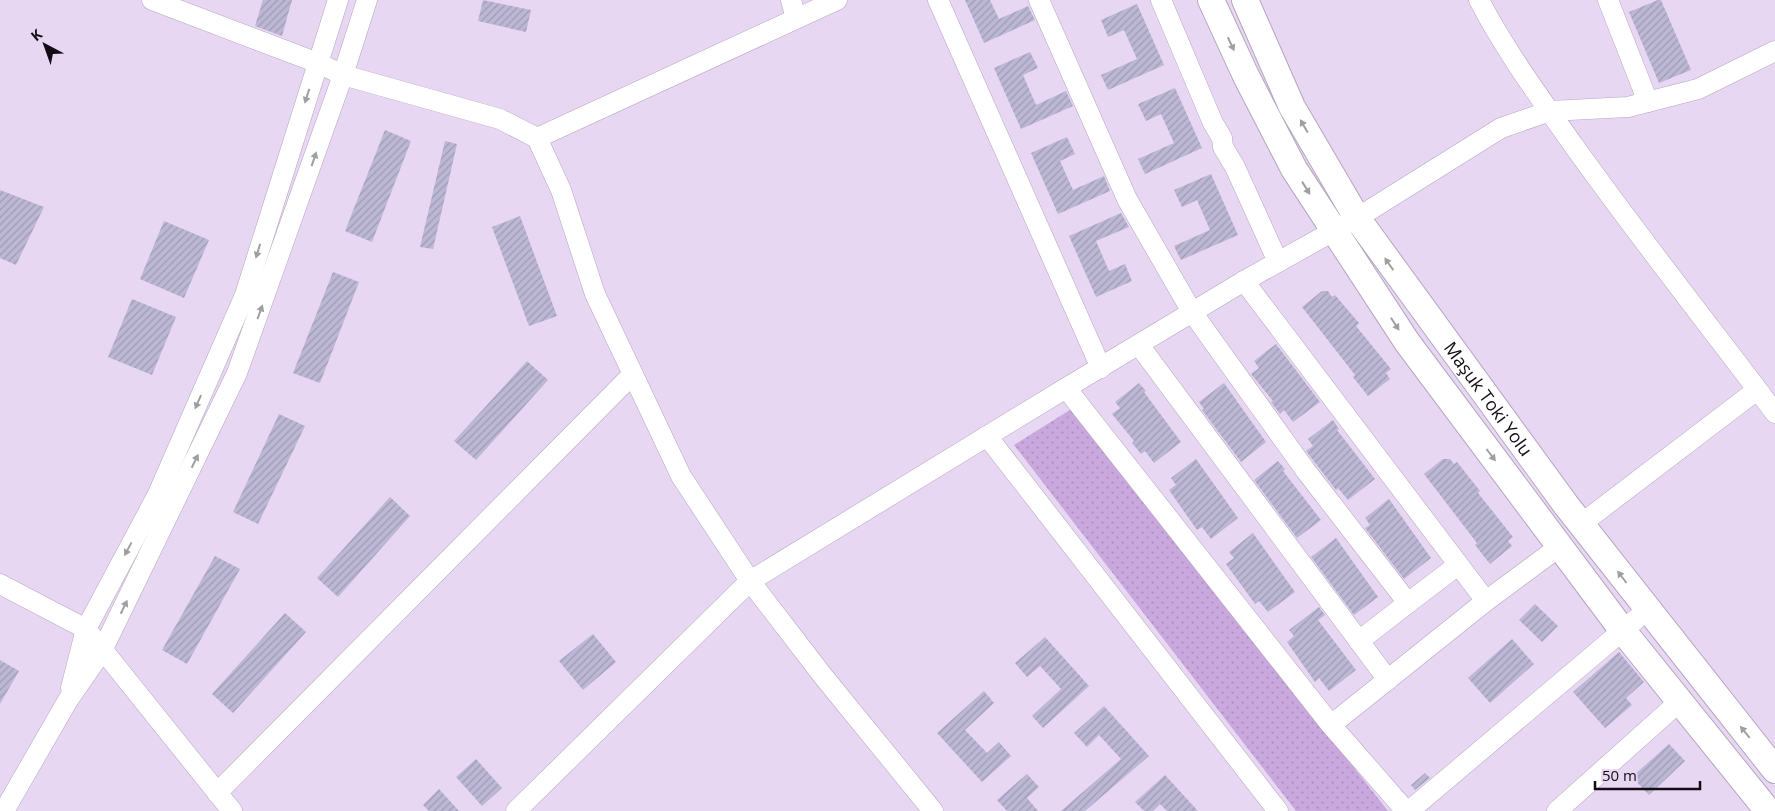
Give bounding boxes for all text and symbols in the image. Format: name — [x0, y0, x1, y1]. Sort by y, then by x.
north arrow — [20, 20, 70, 70]
text: K — [26, 24, 46, 45]
one-way arrow — [1227, 37, 1235, 51]
one-way arrow — [303, 89, 311, 104]
one-way arrow — [1299, 120, 1308, 133]
one-way arrow — [311, 151, 318, 166]
one-way arrow — [1301, 182, 1311, 195]
one-way arrow — [254, 244, 262, 259]
one-way arrow — [1384, 257, 1394, 271]
one-way arrow — [256, 304, 264, 319]
one-way arrow — [1390, 318, 1400, 331]
street label: Maşuk Toki Yolu — [1439, 337, 1538, 461]
one-way arrow — [193, 395, 201, 409]
one-way arrow — [1486, 448, 1496, 462]
one-way arrow — [191, 454, 199, 468]
one-way arrow — [124, 542, 133, 556]
one-way arrow — [1617, 570, 1627, 584]
one-way arrow — [120, 600, 128, 614]
one-way arrow — [1739, 726, 1750, 739]
scale bar — [1595, 758, 1700, 790]
text: 50 m — [1602, 765, 1637, 785]

